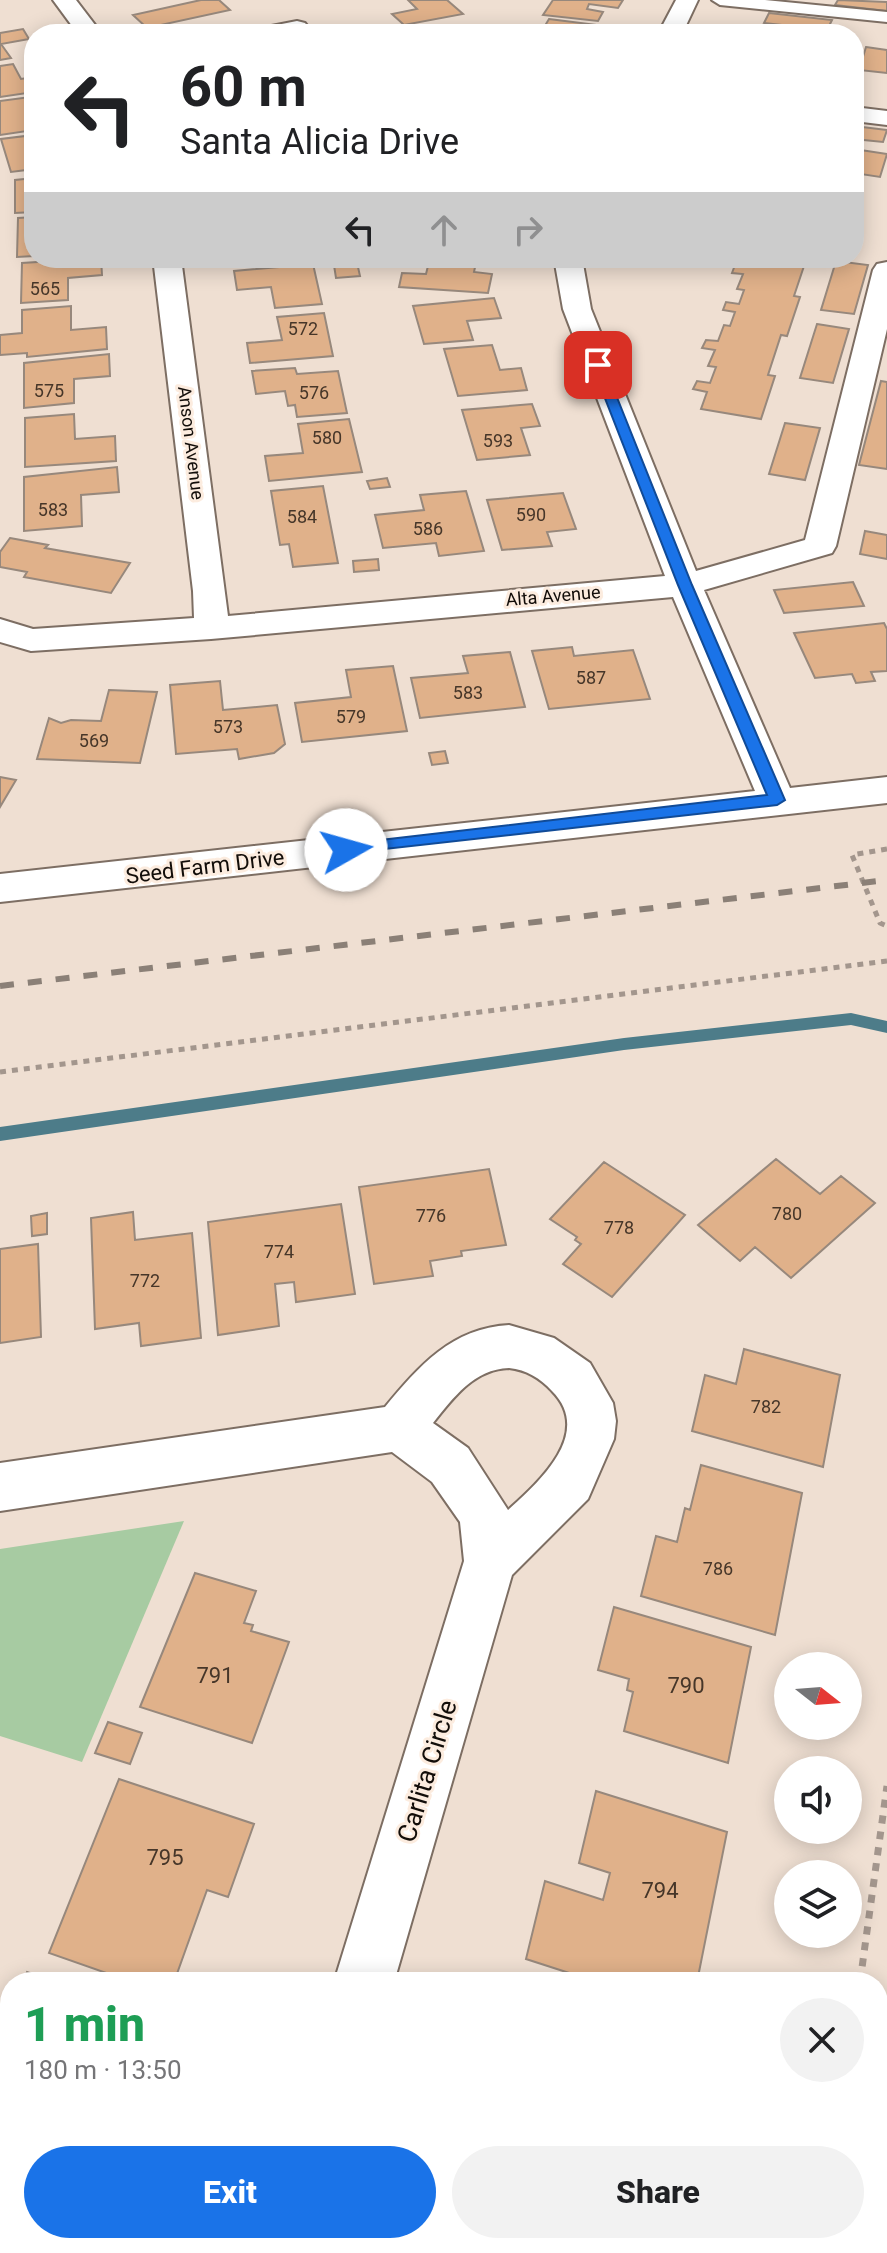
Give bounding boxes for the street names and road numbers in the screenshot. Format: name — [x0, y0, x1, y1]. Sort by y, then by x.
street label: Anson Avenue — [174, 385, 209, 501]
street label: Alta Avenue — [505, 581, 601, 610]
street label: Seed Farm Drive — [124, 844, 286, 889]
street label: Carlita Circle — [391, 1696, 463, 1846]

